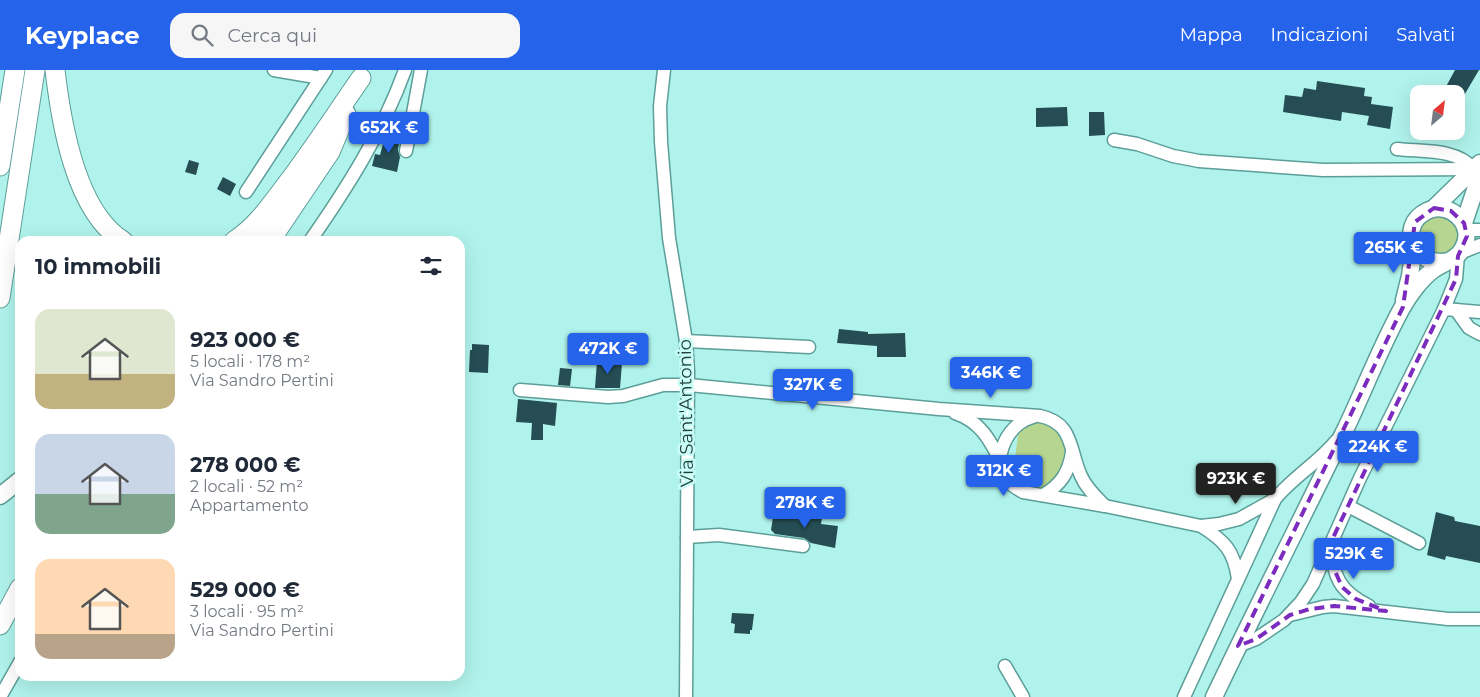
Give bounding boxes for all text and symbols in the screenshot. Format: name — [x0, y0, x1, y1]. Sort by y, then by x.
search box — [170, 13, 520, 58]
text: Keyplace — [25, 21, 140, 50]
icon: search — [188, 21, 216, 49]
text: Cerca qui — [228, 24, 317, 47]
text: Mappa — [1180, 24, 1243, 46]
text: Indicazioni — [1271, 24, 1368, 46]
text: Salvati — [1396, 24, 1455, 46]
north arrow — [1410, 85, 1465, 140]
map controls — [1410, 85, 1465, 140]
pin: 652K € — [348, 112, 430, 154]
text: 652K € — [360, 118, 418, 137]
pin: 265K € — [1353, 232, 1435, 274]
text: 265K € — [1365, 238, 1423, 257]
icon: filters — [417, 252, 445, 280]
text: 10 immobili — [35, 254, 161, 279]
text: 923 000 € — [190, 327, 300, 352]
icon: home — [75, 329, 135, 389]
pin: 472K € — [567, 332, 649, 375]
text: 472K € — [578, 339, 638, 358]
street label: Via Sant'Antonio — [674, 339, 698, 487]
text: 5 locali · 178 m² — [190, 352, 310, 371]
pin: 346K € — [950, 356, 1032, 399]
text: 346K € — [961, 363, 1021, 382]
pin: 327K € — [772, 368, 854, 411]
text: Via Sandro Pertini — [190, 371, 334, 390]
text: 327K € — [784, 375, 842, 394]
pin: 224K € — [1337, 430, 1419, 473]
text: 224K € — [1348, 437, 1408, 456]
text: 278 000 € — [190, 452, 301, 477]
icon: home — [75, 454, 135, 514]
pin: 312K € — [963, 454, 1045, 497]
text: 312K € — [977, 461, 1031, 480]
pin: 923K € — [1195, 462, 1277, 505]
text: 923K € — [1207, 469, 1265, 488]
text: 2 locali · 52 m² — [190, 477, 303, 496]
pin: 278K € — [764, 486, 846, 529]
text: 278K € — [776, 493, 835, 512]
text: Appartamento — [190, 496, 309, 515]
pin: 529K € — [1313, 538, 1395, 580]
text: 529K € — [1325, 544, 1383, 563]
text: 529 000 € — [190, 577, 300, 602]
icon: home — [75, 579, 135, 639]
text: 3 locali · 95 m² — [190, 602, 304, 621]
text: Via Sandro Pertini — [190, 621, 334, 640]

